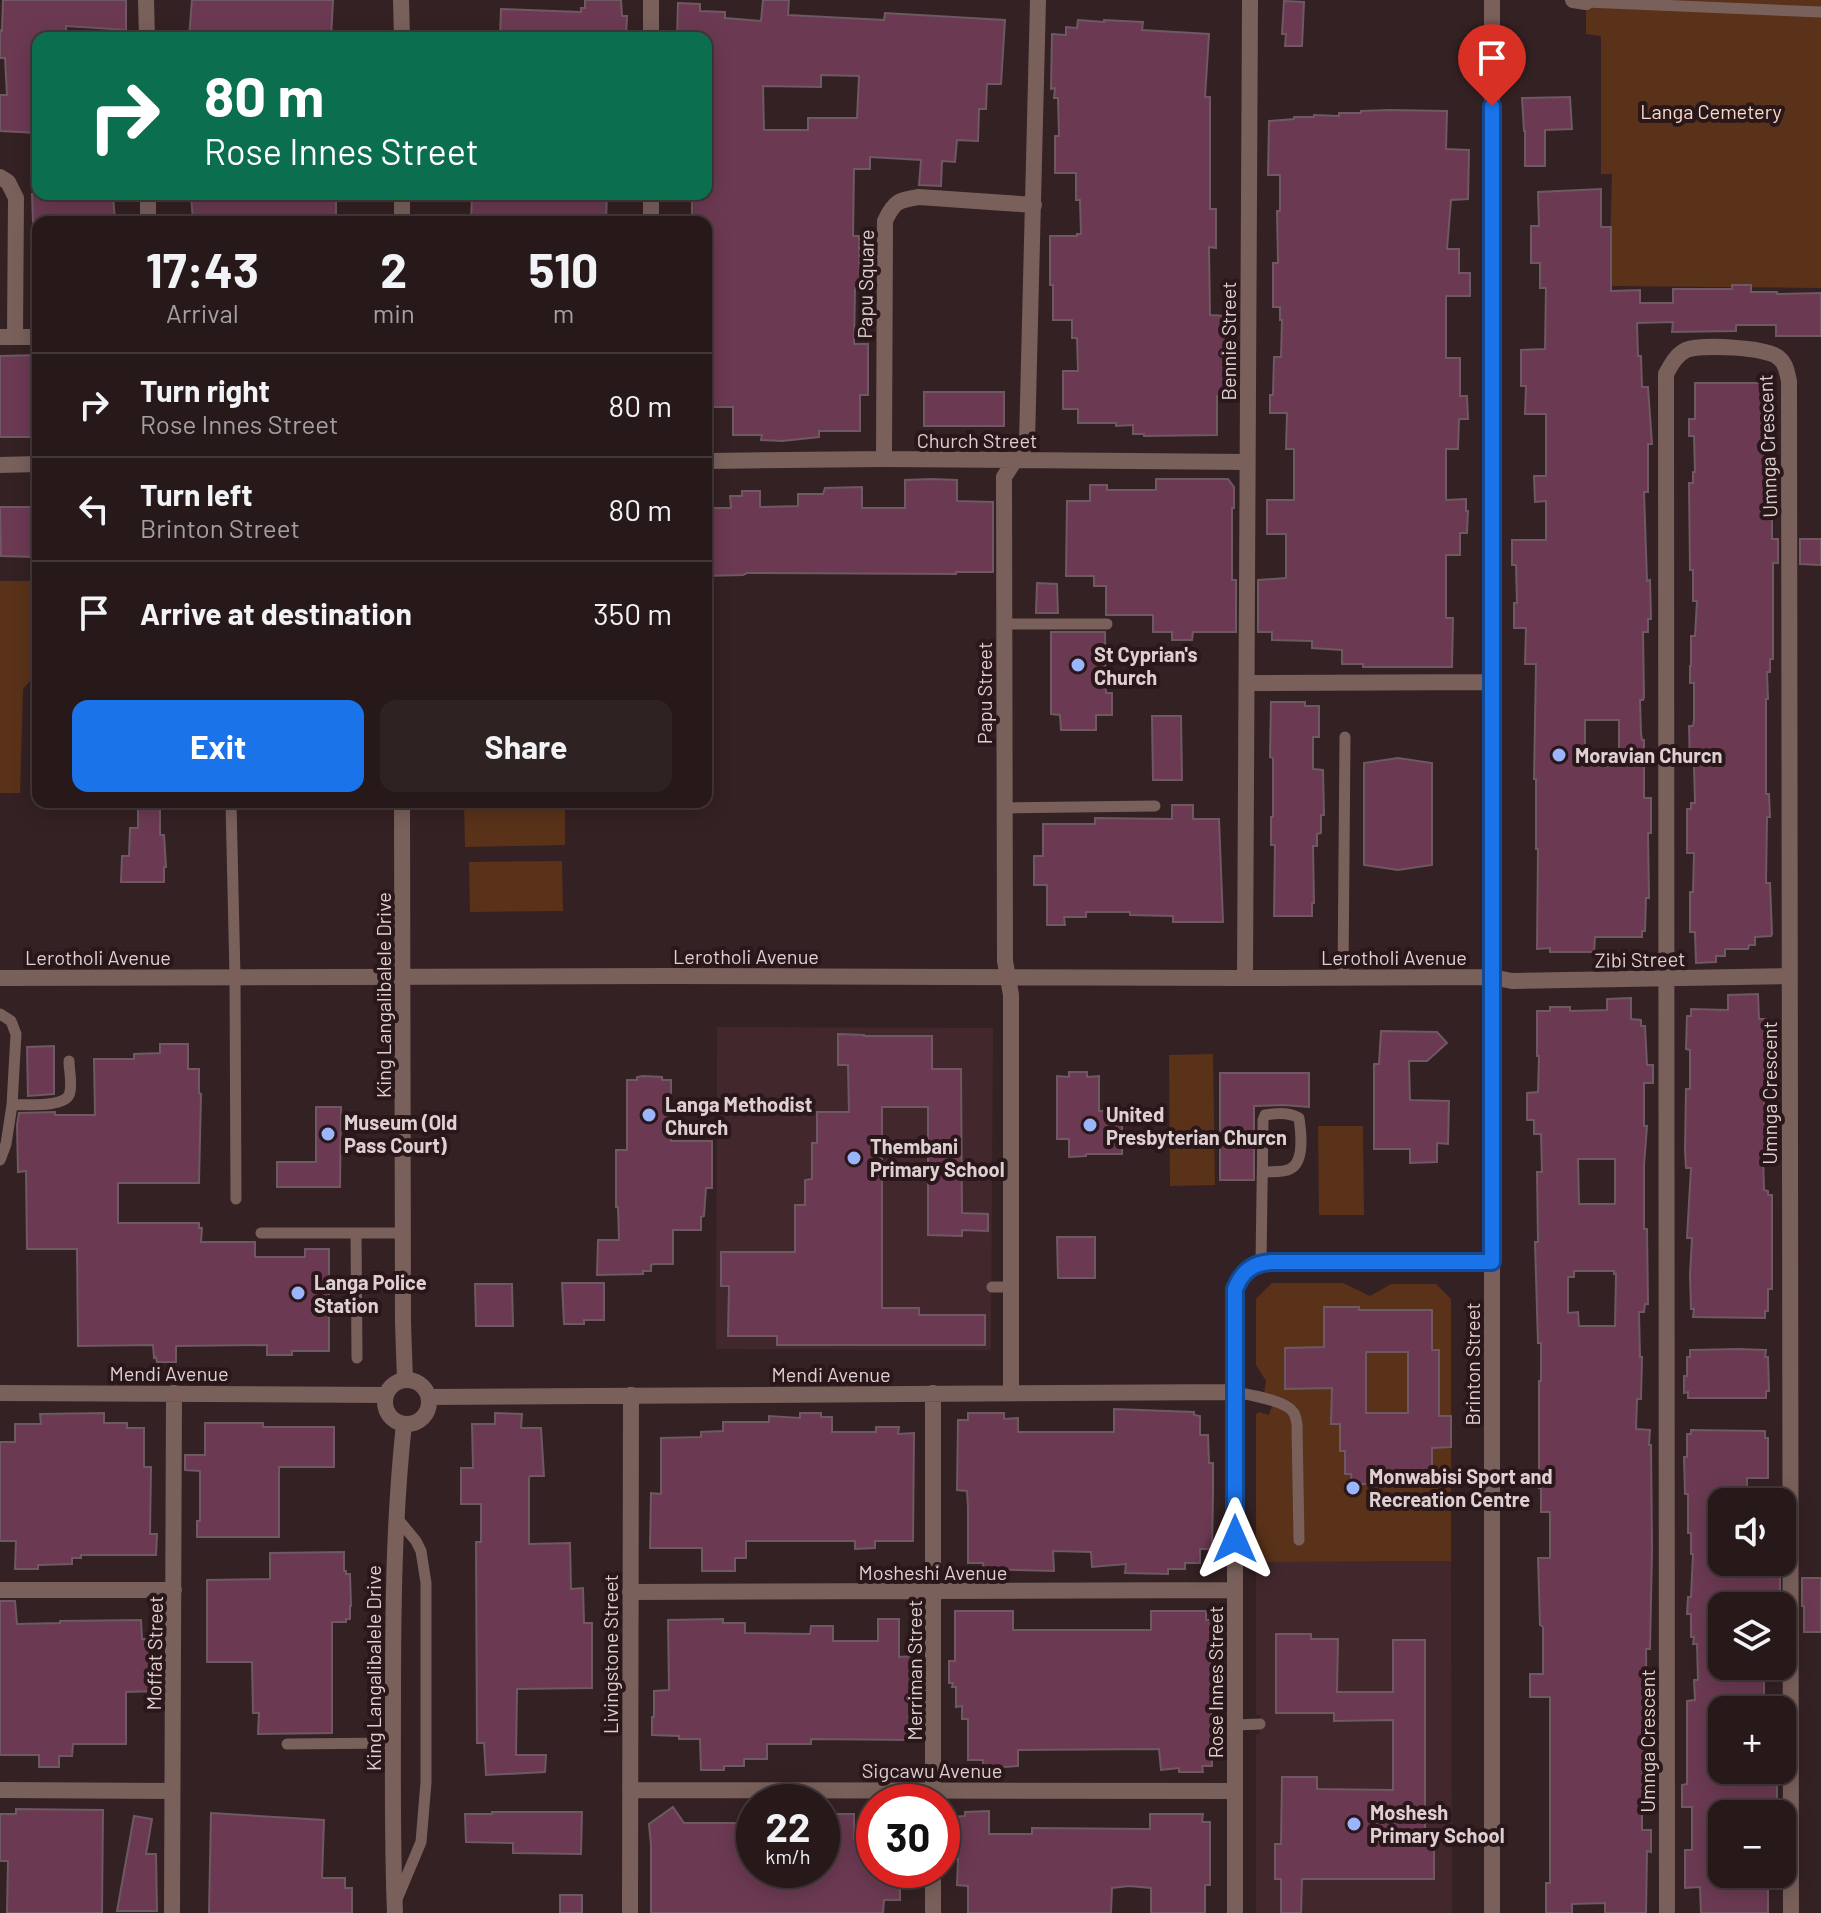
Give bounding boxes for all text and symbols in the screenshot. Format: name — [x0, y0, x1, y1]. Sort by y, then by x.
pin — [1458, 24, 1526, 106]
icon: arrive — [1470, 36, 1514, 80]
text: 80 m — [204, 61, 324, 128]
icon: right — [72, 64, 176, 168]
park label: Langa Cemetery — [1640, 99, 1782, 123]
text: Rose Innes Street — [204, 129, 479, 172]
street label: Papu Square — [852, 229, 878, 339]
text: 17:43 — [146, 240, 259, 298]
text: 2 — [380, 240, 407, 298]
text: 510 — [529, 240, 598, 298]
street label: Bennie Street — [1216, 281, 1240, 401]
text: Arrival — [166, 297, 239, 328]
text: min — [373, 297, 415, 328]
text: m — [553, 297, 574, 328]
text: Turn right — [140, 372, 270, 408]
street label: Umnga Crescent — [1752, 374, 1782, 518]
icon: right — [72, 383, 116, 427]
text: 80 m — [609, 387, 672, 423]
text: Rose Innes Street — [140, 408, 338, 439]
street label: Church Street — [917, 428, 1037, 452]
text: Turn left — [140, 476, 253, 512]
icon: left — [72, 487, 116, 531]
text: 80 m — [609, 491, 672, 527]
text: Brinton Street — [140, 512, 300, 543]
icon: arrive — [72, 591, 116, 635]
text: Arrive at destination — [140, 595, 412, 631]
text: 350 m — [593, 595, 672, 631]
street label: Papu Street — [972, 642, 996, 744]
place label: St Cyprian's Church — [1094, 642, 1197, 689]
marker: St Cyprian's Church — [1069, 656, 1087, 674]
button: Exit — [72, 700, 364, 792]
button: Share — [380, 700, 672, 792]
place label: Moravian Churcn — [1575, 743, 1722, 767]
marker: Moravian Churcn — [1550, 746, 1568, 764]
street label: King Langalibalele Drive — [371, 892, 395, 1098]
street label: Lerotholi Avenue — [673, 944, 819, 968]
street label: Lerotholi Avenue — [25, 945, 171, 969]
street label: Lerotholi Avenue — [1321, 945, 1467, 969]
street label: Zibi Street — [1594, 946, 1686, 972]
street label: Umnga Crescent — [1757, 1021, 1781, 1165]
place label: Langa Methodist Church — [665, 1092, 812, 1139]
place label: United Presbyterian Churcn — [1106, 1102, 1287, 1149]
marker: Langa Methodist Church — [640, 1106, 658, 1124]
place label: Museum (Old Pass Court) — [344, 1110, 457, 1157]
marker: United Presbyterian Churcn — [1081, 1116, 1099, 1134]
marker: Museum (Old Pass Court) — [319, 1125, 337, 1143]
place label: Thembani Primary School — [870, 1134, 1005, 1181]
marker: Thembani Primary School — [845, 1149, 863, 1167]
place label: Langa Police Station — [314, 1270, 427, 1317]
marker: Langa Police Station — [289, 1284, 307, 1302]
street label: Brinton Street — [1460, 1303, 1484, 1425]
street label: Mendi Avenue — [109, 1361, 229, 1385]
street label: Mendi Avenue — [771, 1362, 891, 1386]
place label: Monwabisi Sport and Recreation Centre — [1369, 1464, 1553, 1511]
marker: Monwabisi Sport and Recreation Centre — [1344, 1479, 1362, 1497]
map controls — [1708, 1488, 1796, 1888]
button: sound — [1708, 1488, 1796, 1576]
position arrow — [1193, 1497, 1277, 1581]
street label: Mosheshi Avenue — [859, 1560, 1008, 1584]
street label: King Langalibalele Drive — [361, 1565, 385, 1771]
street label: Livingstone Street — [598, 1574, 622, 1734]
button: layers — [1708, 1592, 1796, 1680]
street label: Moffat Street — [141, 1595, 167, 1711]
street label: Merriman Street — [902, 1600, 926, 1740]
street label: Rose Innes Street — [1203, 1606, 1227, 1758]
street label: Umnga Crescent — [1635, 1669, 1659, 1813]
button: + — [1708, 1696, 1796, 1784]
street label: Sigcawu Avenue — [862, 1758, 1002, 1782]
speed limit sign: 30 — [856, 1784, 960, 1888]
place label: Moshesh Primary School — [1370, 1800, 1505, 1847]
button: − — [1708, 1800, 1796, 1888]
text: 22 — [766, 1802, 810, 1850]
marker: Moshesh Primary School — [1345, 1815, 1363, 1833]
text: km/h — [765, 1844, 811, 1868]

